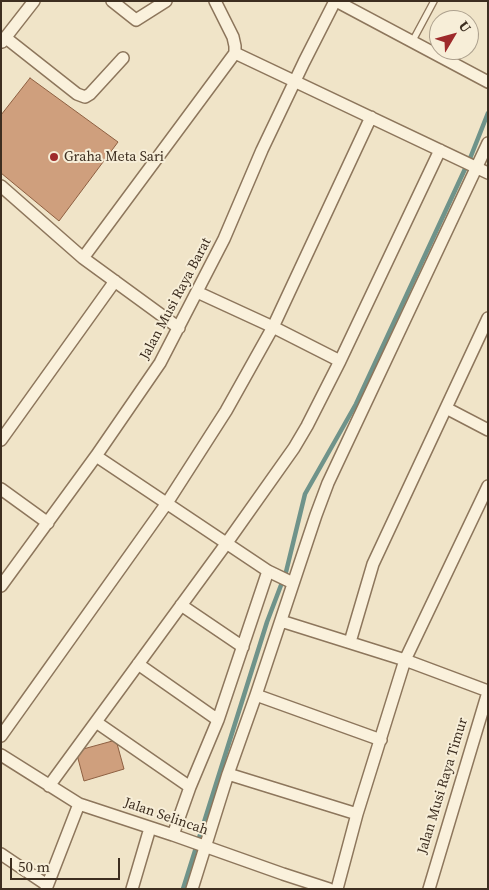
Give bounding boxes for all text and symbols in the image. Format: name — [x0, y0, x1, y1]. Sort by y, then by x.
north arrow — [429, 10, 479, 60]
text: U — [454, 16, 476, 37]
place label: Graha Meta Sari — [64, 149, 164, 165]
marker: Graha Meta Sari — [48, 151, 60, 163]
street label: Jalan Musi Raya Barat — [137, 235, 215, 363]
street label: Jalan Musi Raya Timur — [414, 716, 472, 856]
street label: Jalan Selincah — [122, 795, 210, 839]
scale bar — [12, 848, 122, 880]
text: 50 m — [18, 856, 50, 877]

